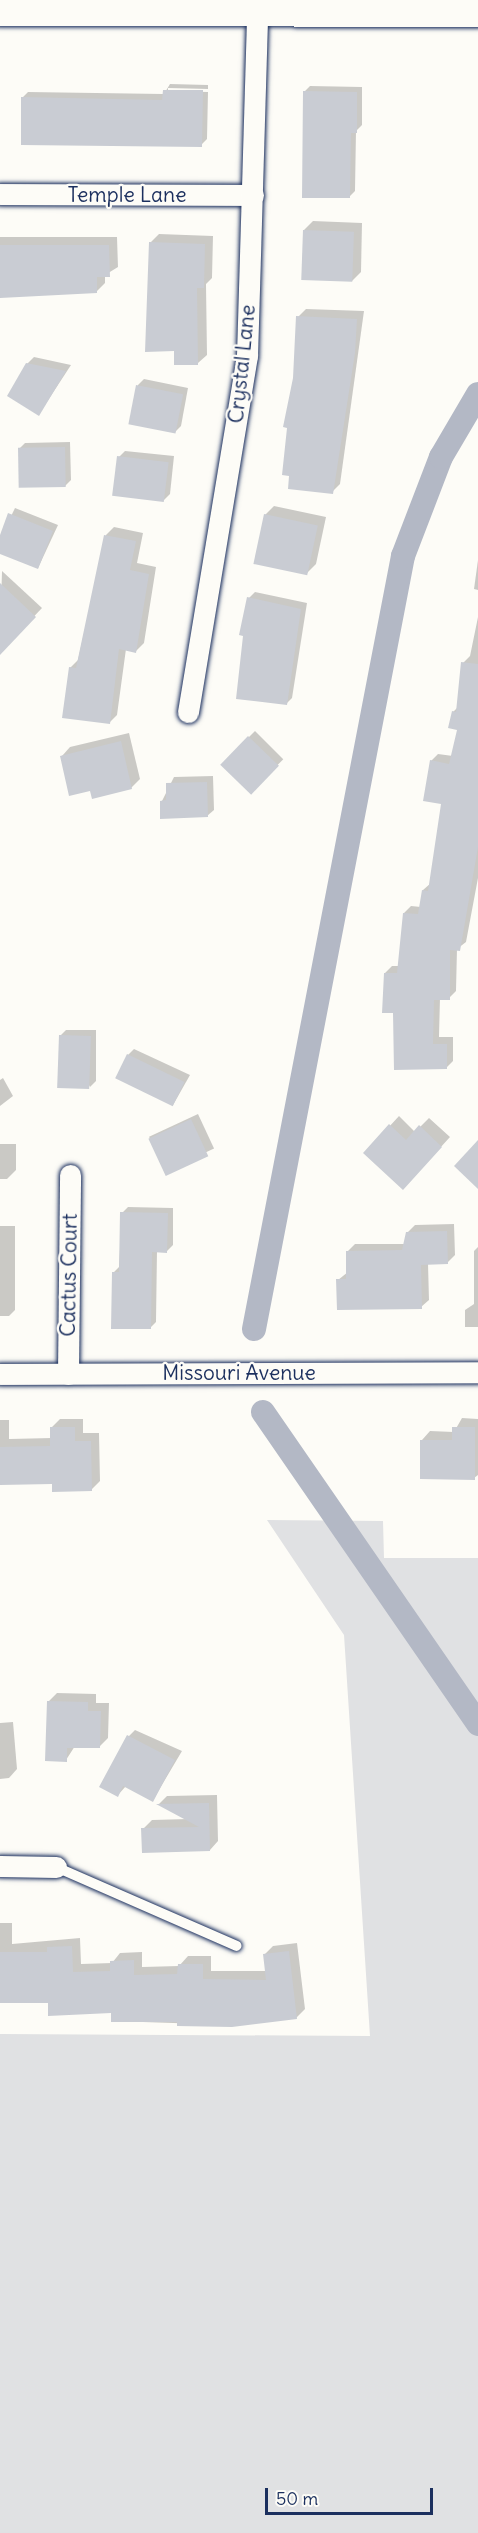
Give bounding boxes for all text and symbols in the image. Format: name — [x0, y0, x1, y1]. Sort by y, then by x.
street label: Temple Lane — [68, 182, 186, 208]
street label: Crystal Lane — [223, 303, 261, 425]
street label: Cactus Court — [55, 1213, 83, 1337]
street label: Missouri Avenue — [162, 1360, 316, 1386]
scale bar — [268, 2476, 436, 2514]
text: 50 m — [276, 2487, 318, 2510]

